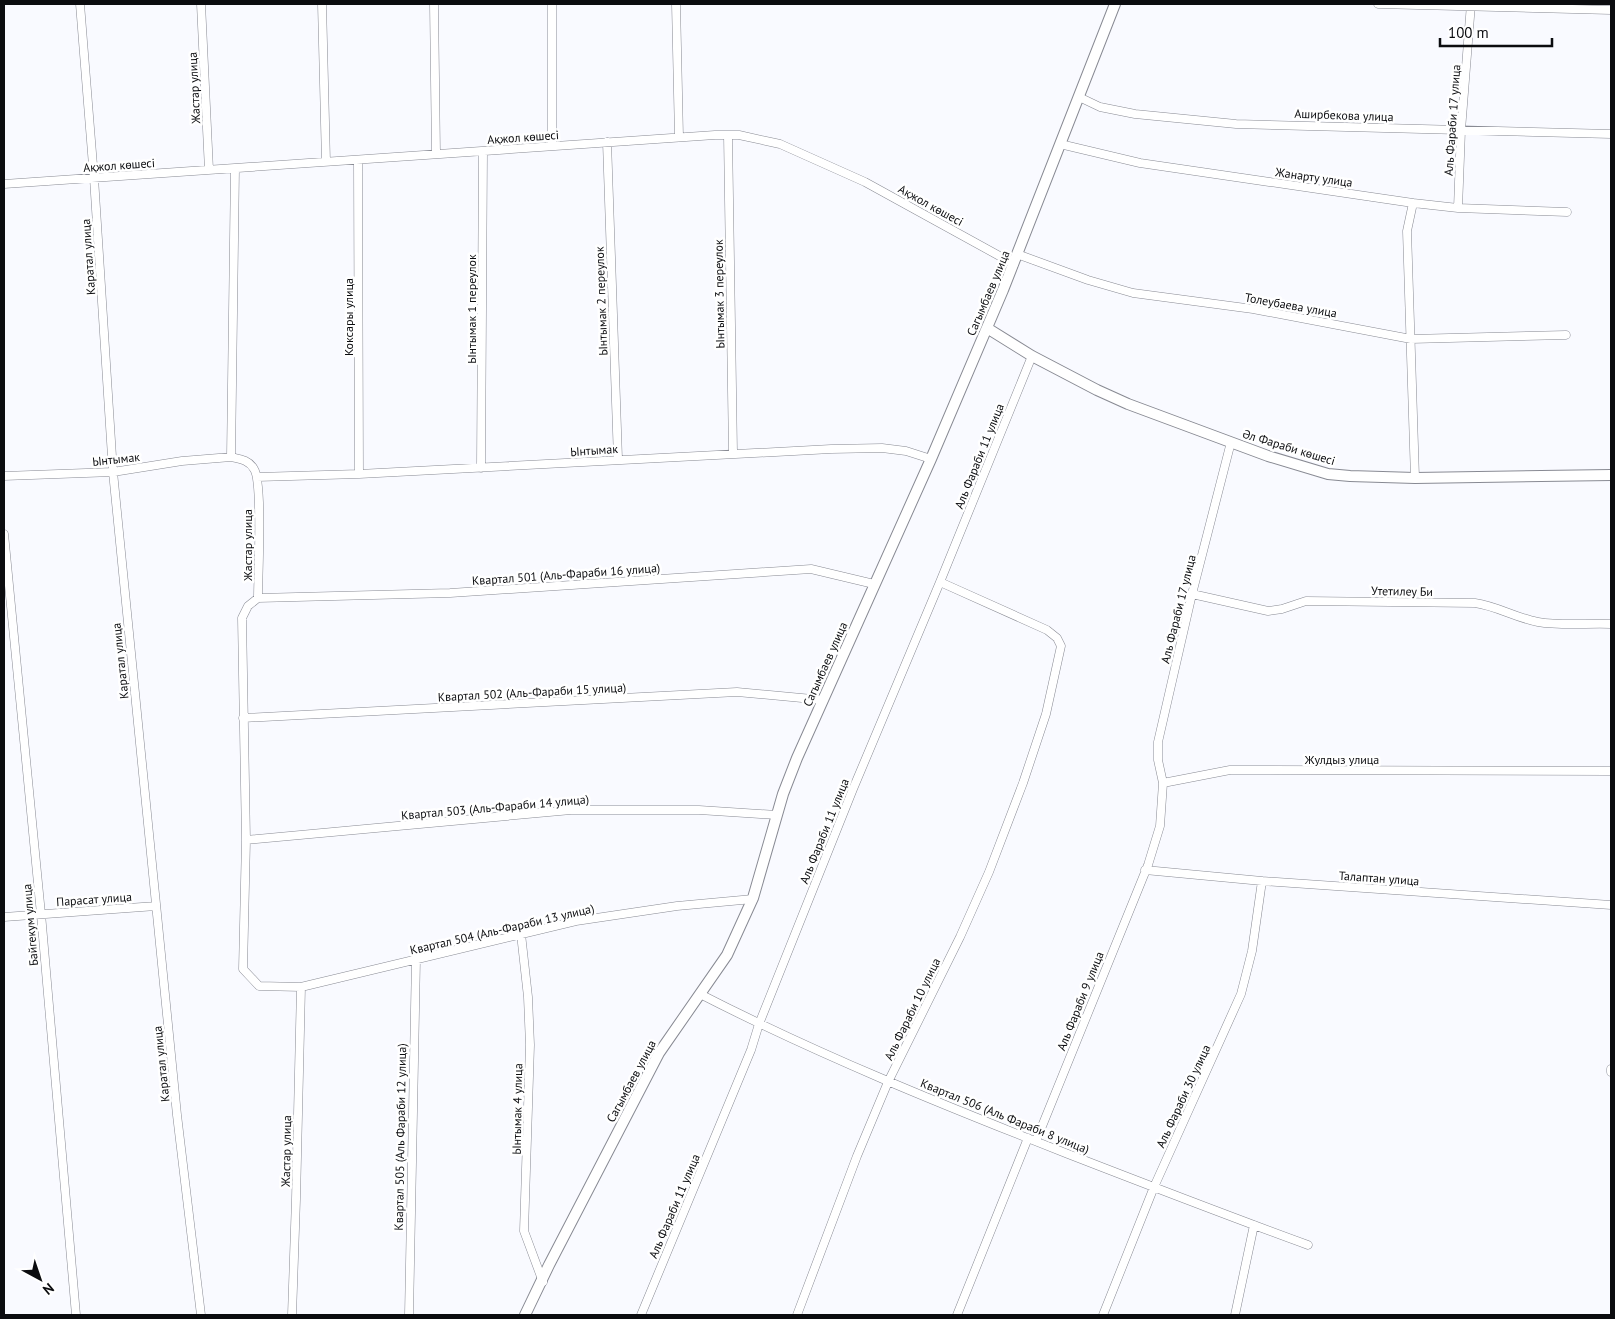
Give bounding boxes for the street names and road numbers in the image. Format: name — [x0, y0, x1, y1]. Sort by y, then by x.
street label: Жастар улица — [185, 52, 203, 125]
street label: Аль Фараби 17 улица — [1441, 64, 1463, 176]
street label: Аширбекова улица — [1294, 106, 1394, 124]
street label: Ақжол көшесі — [487, 127, 559, 147]
street label: Ақжол көшесі — [83, 155, 155, 175]
street label: Жанарту улица — [1273, 164, 1354, 190]
street label: Ақжол көшесі — [896, 181, 966, 229]
street label: Каратал улица — [78, 218, 98, 296]
street label: Ынтымак 3 переулок — [711, 239, 727, 349]
street label: Ынтымак 2 переулок — [592, 246, 610, 356]
street label: Сагымбаев улица — [963, 248, 1013, 338]
street label: Ынтымак 1 переулок — [464, 254, 479, 364]
street label: Коксары улица — [341, 278, 356, 356]
street label: Толеубаева улица — [1244, 290, 1338, 320]
street label: Аль Фараби 11 улица — [951, 401, 1007, 511]
street label: Әл Фараби көшесі — [1241, 426, 1337, 468]
street label: Ынтымак — [570, 441, 619, 459]
street label: Ынтымак — [91, 449, 141, 469]
street label: Жастар улица — [240, 509, 255, 582]
street label: Аль Фараби 17 улица — [1157, 553, 1199, 665]
street label: Квартал 501 (Аль-Фараби 16 улица) — [471, 560, 661, 588]
street label: Утетилеу Би — [1371, 583, 1433, 599]
street label: Сагымбаев улица — [800, 619, 850, 709]
street label: Каратал улица — [109, 622, 131, 700]
street label: Квартал 502 (Аль-Фараби 15 улица) — [437, 680, 627, 704]
street label: Жулдыз улица — [1304, 752, 1379, 767]
street label: Аль Фараби 11 улица — [796, 776, 852, 886]
street label: Квартал 503 (Аль-Фараби 14 улица) — [400, 791, 590, 823]
street label: Талаптан улица — [1338, 868, 1420, 888]
street label: Байгекум улица — [19, 883, 41, 967]
street label: Парасат улица — [56, 889, 132, 909]
street label: Квартал 504 (Аль-Фараби 13 улица) — [408, 900, 596, 958]
street label: Аль Фараби 9 улица — [1053, 949, 1107, 1053]
street label: Аль Фараби 10 улица — [881, 955, 943, 1063]
street label: Каратал улица — [150, 1025, 172, 1103]
street label: Сагымбаев улица — [603, 1037, 659, 1125]
street label: Аль Фараби 30 улица — [1153, 1042, 1214, 1150]
street label: Квартал 505 (Аль Фараби 12 улица) — [391, 1043, 409, 1231]
street label: Ынтымак 4 улица — [509, 1063, 525, 1155]
street label: Квартал 506 (Аль Фараби 8 улица) — [918, 1075, 1092, 1157]
street label: Жастар улица — [278, 1115, 294, 1188]
street label: Аль Фараби 11 улица — [645, 1151, 703, 1261]

